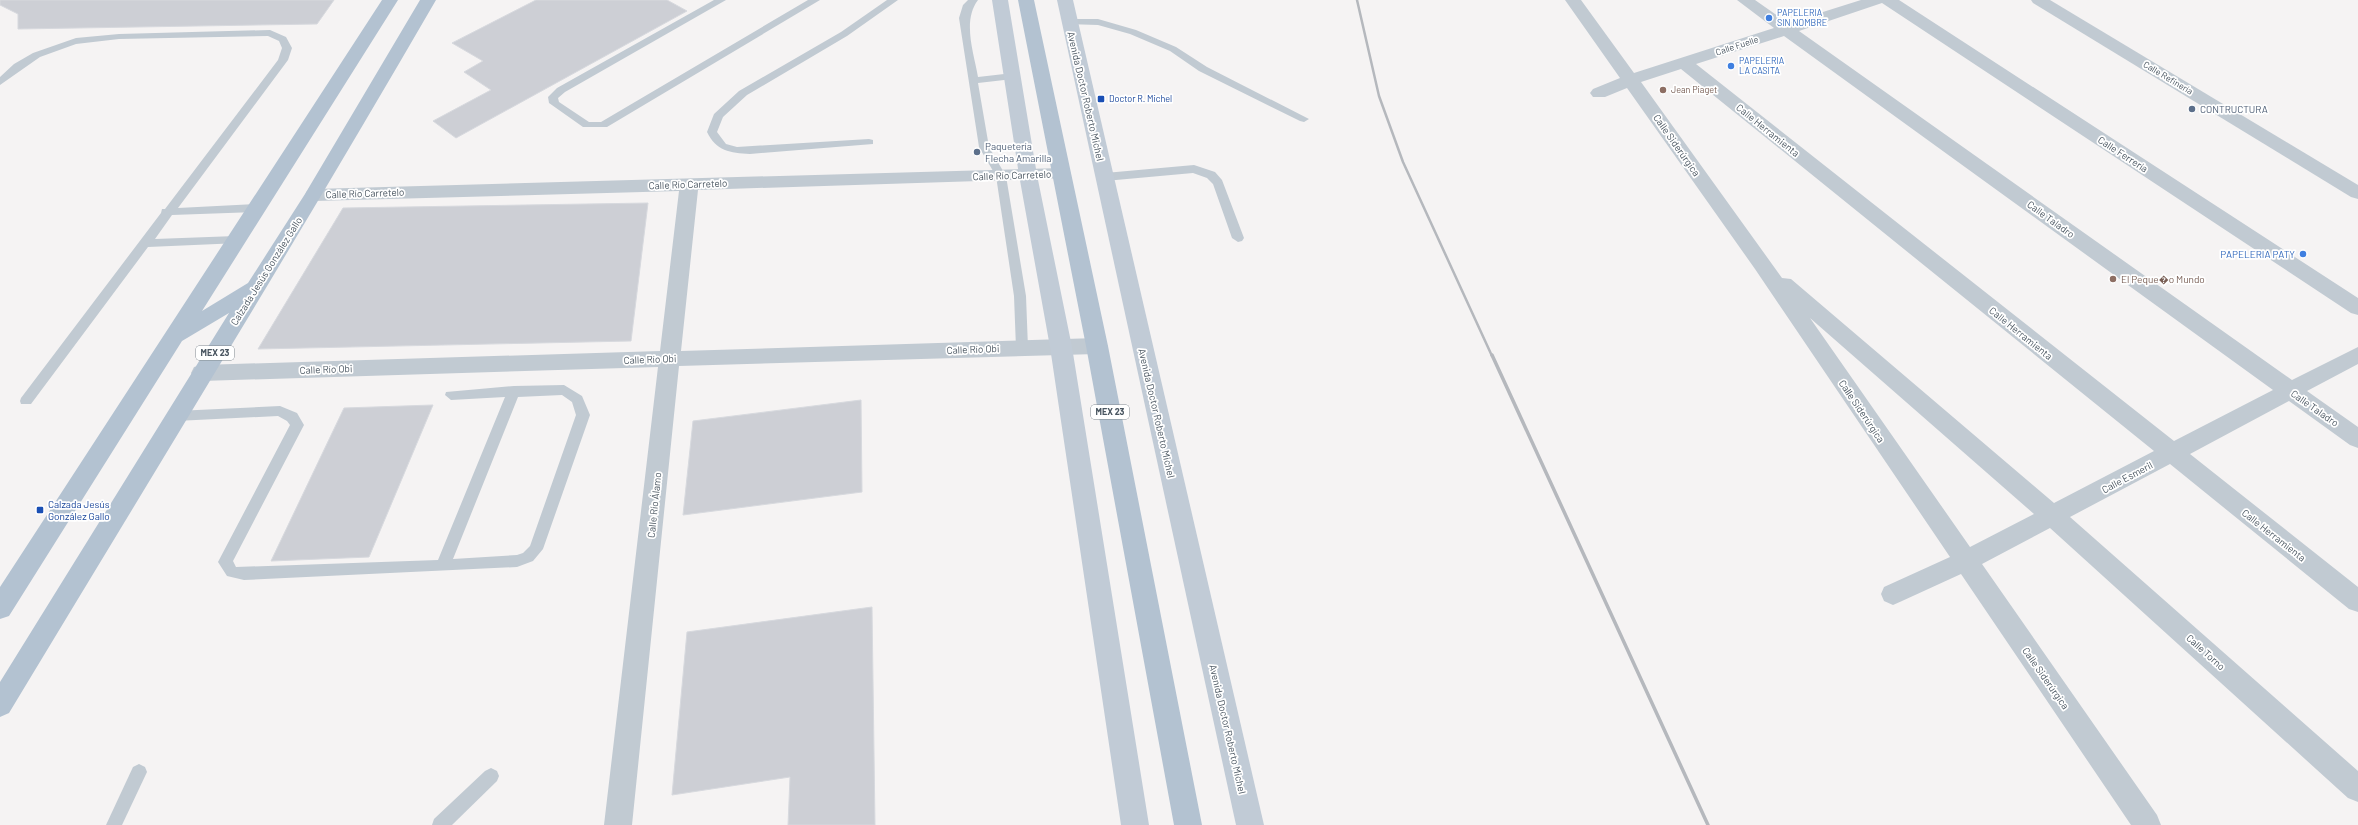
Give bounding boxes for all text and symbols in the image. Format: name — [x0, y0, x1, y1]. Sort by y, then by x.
place label: PAPELERIA SIN NOMBRE — [1777, 7, 1827, 28]
marker: PAPELERIA SIN NOMBRE — [1764, 13, 1774, 23]
street label: Avenida Doctor Roberto Michel — [1065, 30, 1107, 162]
street label: Calle Fuelle — [1714, 33, 1760, 58]
place label: PAPELERIA LA CASITA — [1739, 55, 1785, 76]
street label: Calle Refinería — [2141, 58, 2195, 97]
marker: PAPELERIA LA CASITA — [1726, 61, 1736, 71]
place label: Jean Piaget — [1671, 84, 1717, 95]
marker: Jean Piaget — [1658, 85, 1668, 95]
place label: Doctor R. Michel — [1109, 93, 1172, 104]
marker: Doctor R. Michel — [1096, 94, 1106, 104]
street label: Calle Herramienta — [1734, 101, 1802, 159]
place label: CONTRUCTURA — [2200, 103, 2268, 115]
marker: CONTRUCTURA — [2187, 104, 2197, 114]
street label: Calle Siderúrgica — [1651, 112, 1703, 178]
street label: Calle Ferrería — [2096, 133, 2150, 175]
place label: Paquetería Flecha Amarilla — [985, 140, 1051, 164]
marker: Paquetería Flecha Amarilla — [972, 147, 982, 157]
street label: Calle Río Carretelo — [972, 168, 1052, 182]
street label: Calle Río Carretelo — [648, 177, 728, 191]
street label: Calle Río Carretelo — [325, 186, 405, 200]
street label: Calle Taladro — [2025, 198, 2077, 240]
street label: Calzada Jesús González Gallo — [228, 215, 304, 327]
place label: PAPELERIA PATY — [2220, 248, 2295, 260]
marker: PAPELERIA PATY — [2298, 249, 2308, 259]
place label: El Peque�o Mundo — [2121, 273, 2205, 285]
marker: El Peque�o Mundo — [2108, 274, 2118, 284]
street label: Calle Herramienta — [1987, 304, 2055, 362]
street label: Calle Río Obi — [946, 342, 1000, 356]
road number: MEX 23 — [196, 346, 234, 360]
street label: Avenida Doctor Roberto Michel — [1136, 347, 1178, 479]
street label: Calle Río Obi — [623, 352, 677, 366]
street label: Calle Río Obi — [299, 362, 353, 376]
street label: Calle Siderúrgica — [1837, 377, 1887, 445]
street label: Calle Taladro — [2289, 387, 2341, 429]
road number: MEX 23 — [1091, 405, 1129, 419]
street label: Calle Esmeril — [2099, 459, 2155, 495]
street label: Calle Río Álamo — [645, 472, 663, 538]
place label: Calzada Jesús González Gallo — [48, 498, 110, 522]
marker: Calzada Jesús González Gallo — [35, 505, 45, 515]
street label: Calle Herramienta — [2240, 506, 2308, 564]
street label: Calle Torno — [2184, 632, 2228, 672]
street label: Calle Siderúrgica — [2020, 645, 2072, 711]
street label: Avenida Doctor Roberto Michel — [1207, 663, 1249, 795]

